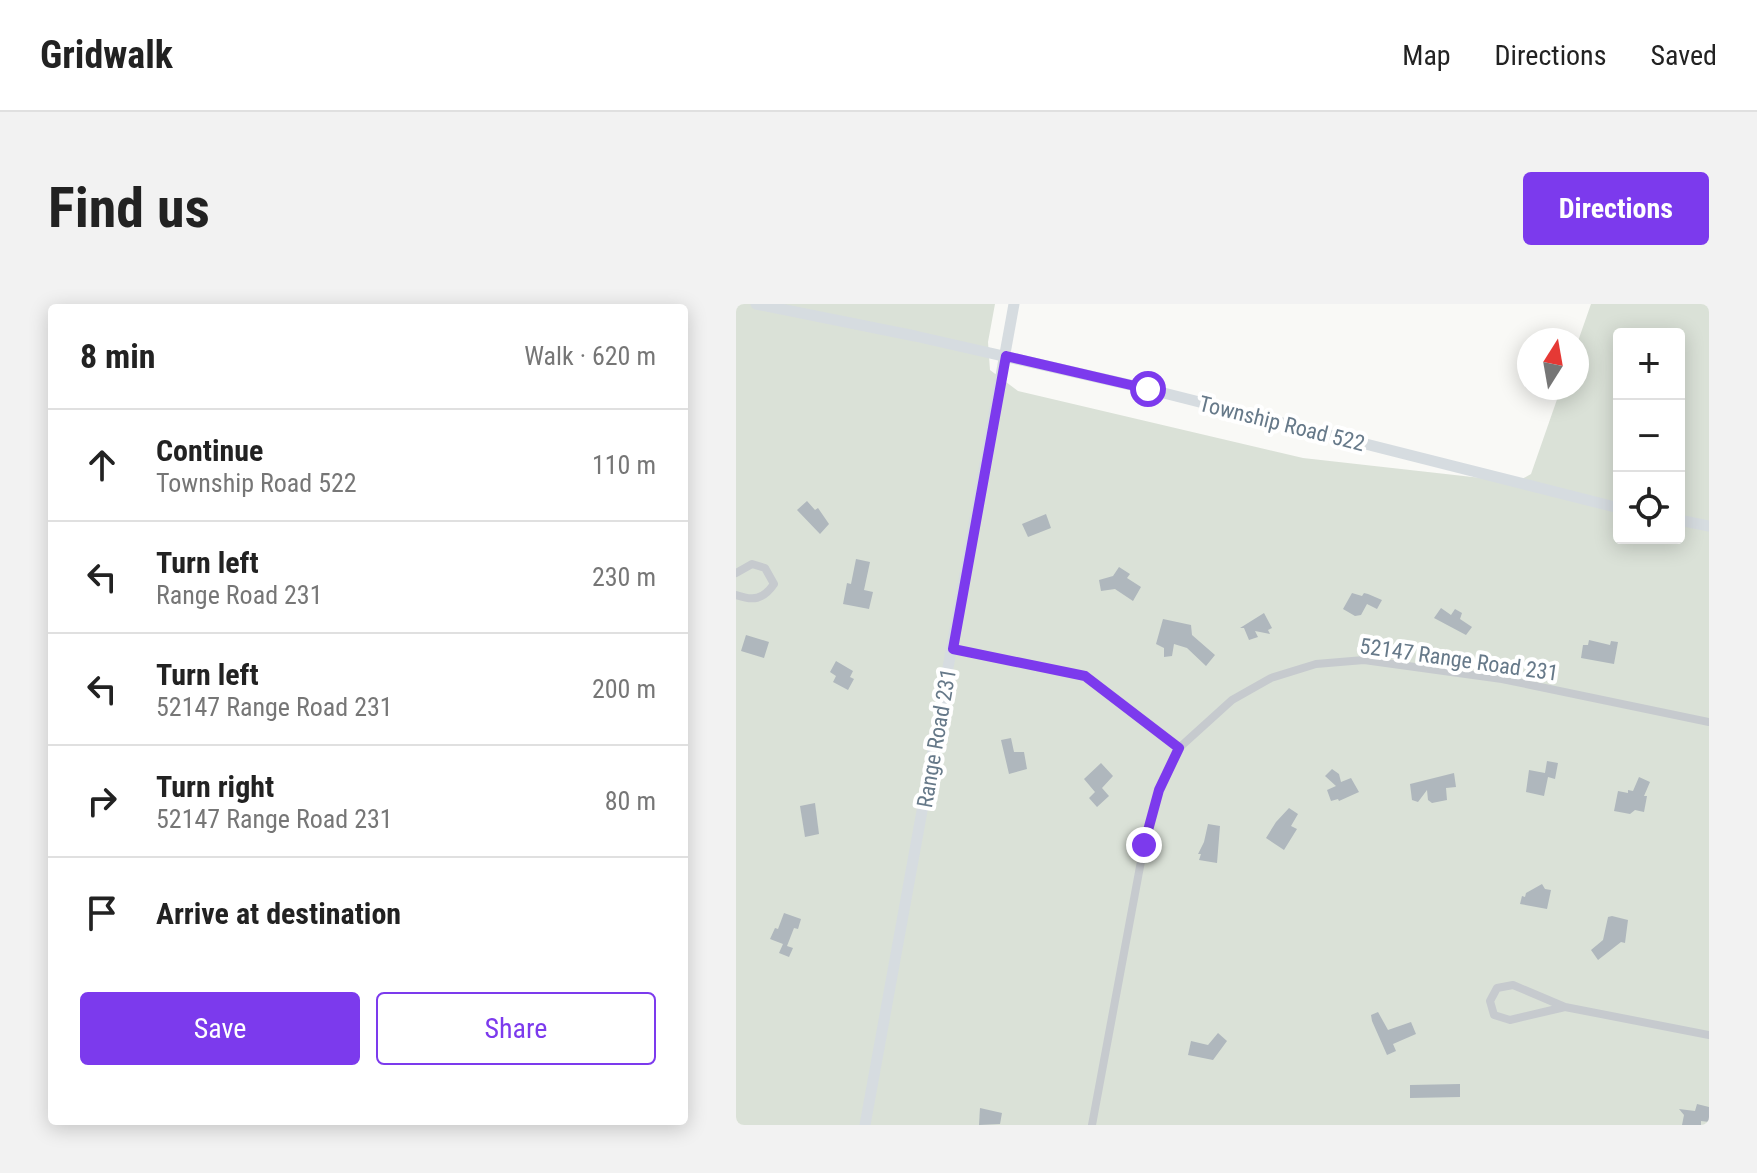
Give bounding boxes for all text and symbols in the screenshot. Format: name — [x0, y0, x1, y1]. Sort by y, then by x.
text: Gridwalk — [40, 33, 173, 77]
text: Map — [1402, 39, 1451, 72]
text: Directions — [1495, 39, 1606, 72]
text: Saved — [1650, 39, 1717, 72]
button: Directions — [1523, 172, 1709, 245]
text: Find us — [48, 175, 210, 241]
north arrow — [1517, 328, 1589, 400]
map controls — [1613, 328, 1685, 544]
button: + — [1613, 328, 1685, 400]
text: 8 min — [80, 336, 156, 376]
text: Walk · 620 m — [524, 341, 656, 371]
route start — [1130, 371, 1166, 407]
street label: Township Road 522 — [1196, 391, 1367, 456]
button: − — [1613, 400, 1685, 472]
text: Continue — [156, 433, 263, 468]
icon: ahead — [80, 443, 124, 487]
text: 110 m — [592, 450, 656, 480]
text: Township Road 522 — [156, 468, 357, 498]
button: locate — [1613, 472, 1685, 544]
text: Turn left — [156, 545, 259, 580]
icon: left — [80, 555, 124, 599]
text: 230 m — [592, 562, 656, 592]
text: Range Road 231 — [156, 580, 323, 610]
street label: 52147 Range Road 231 — [1358, 633, 1560, 686]
text: Turn left — [156, 657, 259, 692]
icon: left — [80, 667, 124, 711]
street label: Range Road 231 — [912, 667, 961, 810]
text: 200 m — [592, 674, 656, 704]
text: 52147 Range Road 231 — [156, 692, 393, 722]
text: Turn right — [156, 769, 274, 804]
icon: right — [80, 779, 124, 823]
text: 80 m — [605, 786, 656, 816]
text: 52147 Range Road 231 — [156, 804, 393, 834]
route end — [1126, 827, 1162, 863]
icon: arrive — [80, 891, 124, 935]
text: Arrive at destination — [156, 896, 401, 931]
button: Save — [80, 992, 360, 1065]
button: Share — [376, 992, 656, 1065]

